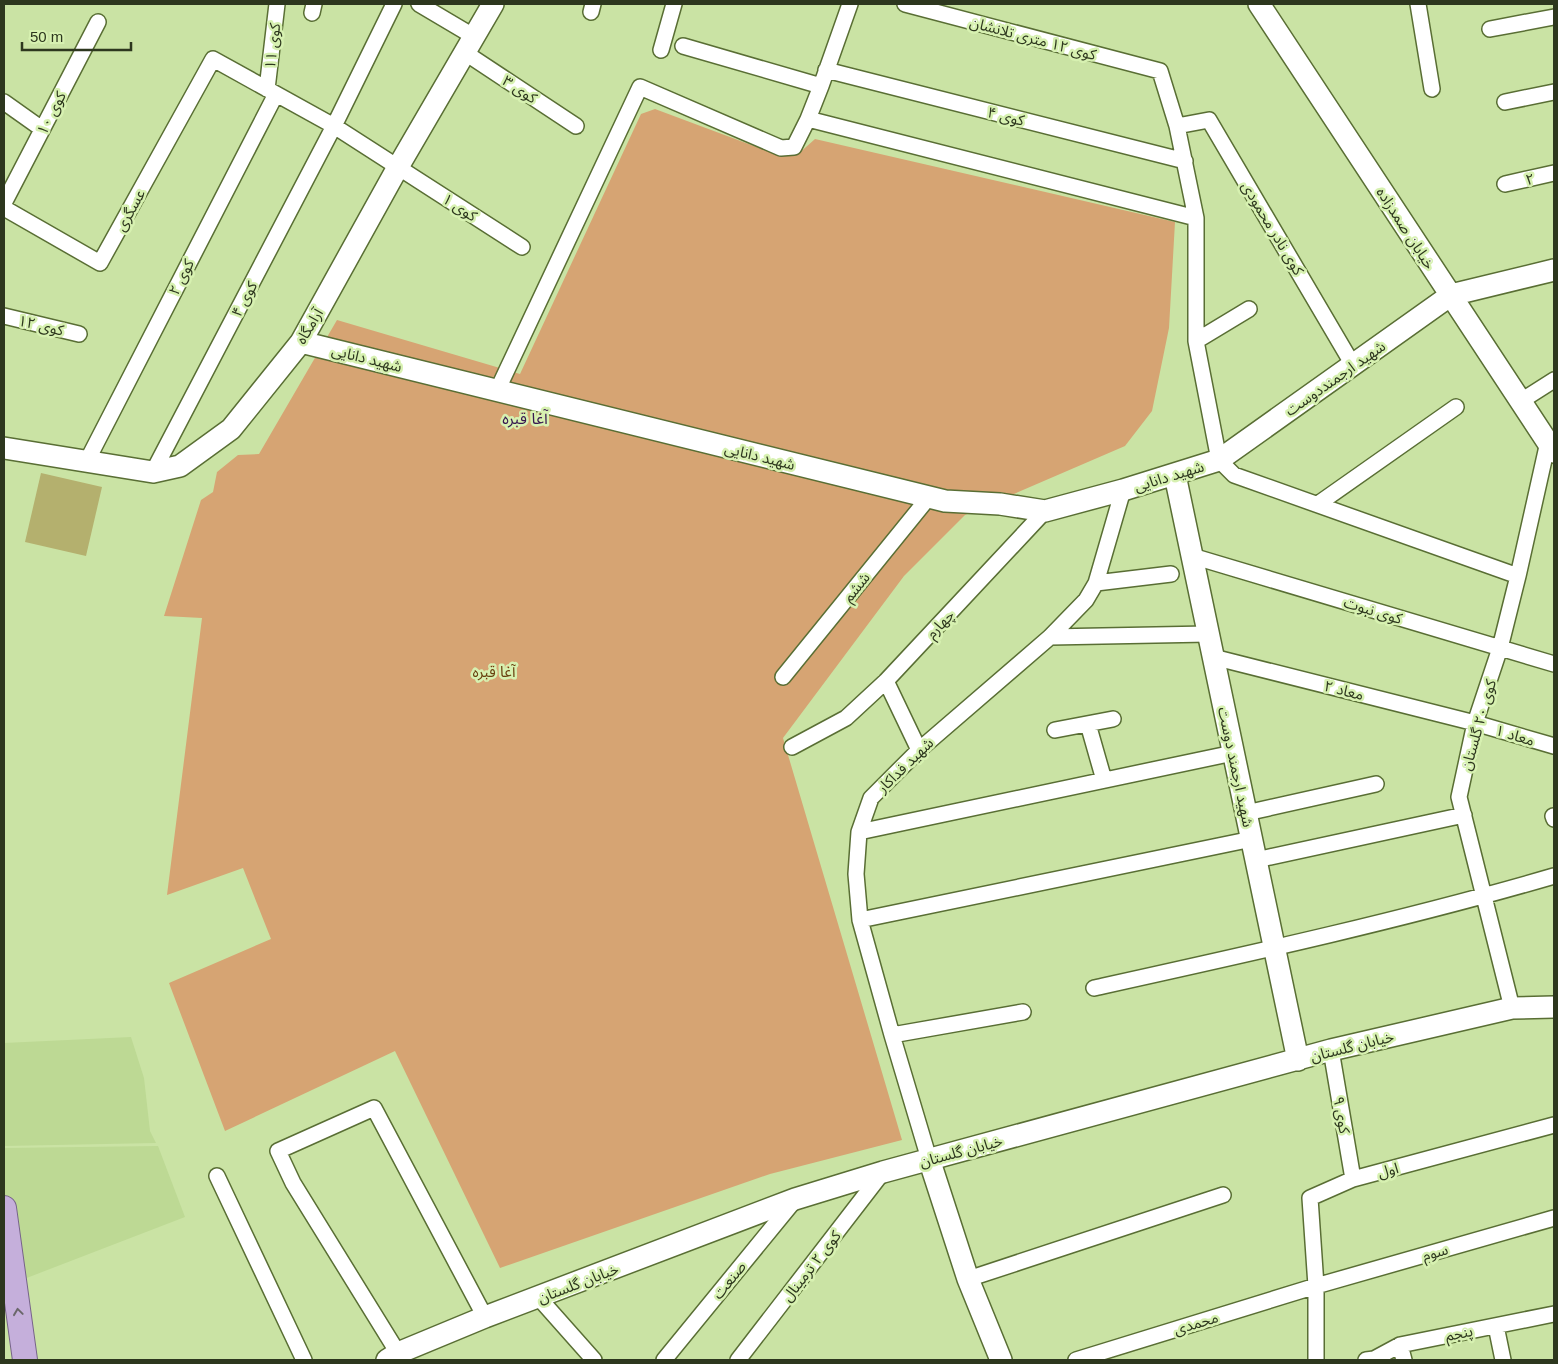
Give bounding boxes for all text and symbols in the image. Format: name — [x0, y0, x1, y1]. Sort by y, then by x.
street label: کوی ۱۲ متری تلانشان — [968, 13, 1099, 64]
scale bar — [22, 20, 131, 52]
street label: کوی ۱۱ — [261, 21, 284, 70]
text: 50 m — [30, 28, 63, 45]
street label: کوی ۳ — [499, 72, 541, 108]
street label: کوی ۱۰ — [33, 88, 70, 138]
street label: کوی ۴ — [986, 103, 1027, 130]
street label: ۲ — [1524, 170, 1536, 188]
street label: کوی نادر محمودی — [1238, 178, 1308, 279]
street label: خیابان صمدزاده — [1372, 184, 1439, 273]
street label: عسگری — [112, 186, 149, 234]
street label: کوی ۱ — [439, 190, 481, 226]
street label: کوی ۲ — [165, 256, 198, 298]
street label: کوی ۴ — [228, 278, 262, 320]
street label: آرامگاه — [292, 305, 327, 347]
street label: کوی ۱۲ — [16, 312, 66, 340]
street label: شهید ارجمنددوست — [1282, 337, 1389, 420]
street label: شهید دانایی — [330, 341, 404, 376]
district label: آغا قبره — [502, 409, 549, 428]
street label: شهید دانایی — [723, 439, 797, 474]
street label: شهید دانایی — [1132, 457, 1206, 496]
street label: ششم — [839, 569, 875, 607]
street label: کوی نبوت — [1342, 593, 1405, 628]
street label: چهارم — [923, 606, 960, 644]
park label: آغا قبره — [473, 663, 516, 681]
street label: معاد ۲ — [1323, 677, 1365, 703]
street label: کوی ۲۰ گلستان — [1457, 677, 1500, 773]
street label: شهید ارجمند دوست — [1214, 705, 1257, 829]
street label: معاد ۱ — [1493, 721, 1537, 749]
street label: شهید فداکار — [873, 734, 937, 797]
street label: خیابان گلستان — [1309, 1027, 1396, 1066]
street label: کوی ۹ — [1329, 1095, 1354, 1136]
street label: خیابان گلستان — [918, 1132, 1005, 1171]
street label: اول — [1376, 1159, 1400, 1182]
street label: کوی ۲ ترمینال — [778, 1227, 845, 1305]
street label: سوم — [1420, 1240, 1451, 1267]
street label: صنعت — [709, 1258, 749, 1302]
street label: خیابان گلستان — [535, 1260, 621, 1307]
one-way arrow — [14, 1308, 24, 1316]
street label: محمدی — [1172, 1308, 1221, 1339]
street label: پنجم — [1444, 1322, 1475, 1347]

